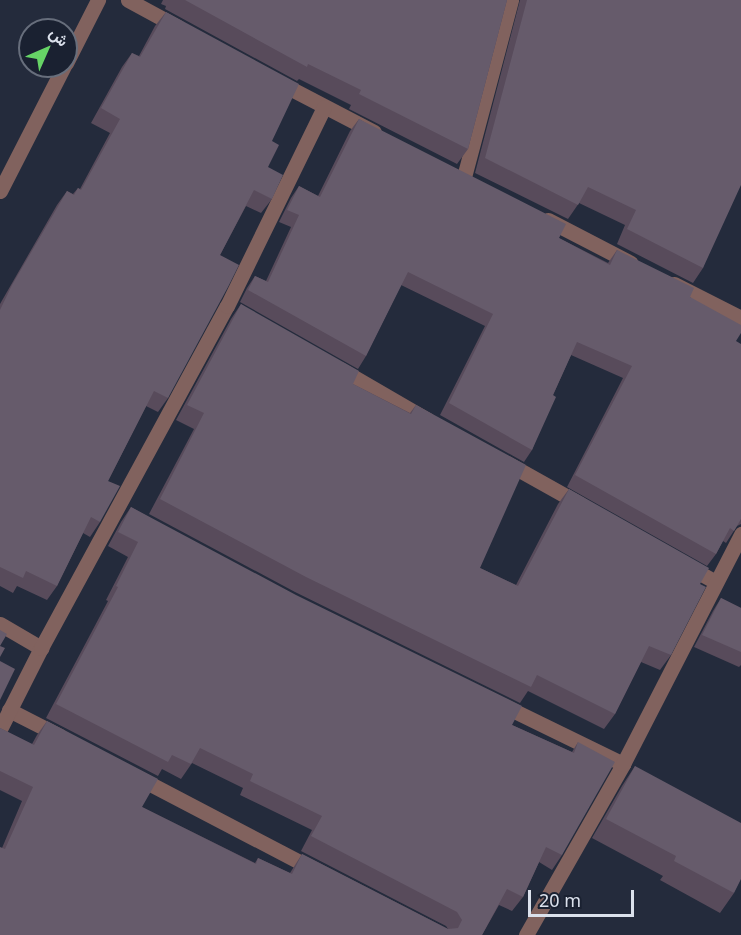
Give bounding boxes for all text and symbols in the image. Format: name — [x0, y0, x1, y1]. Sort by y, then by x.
north arrow — [18, 18, 78, 78]
text: ش — [45, 22, 74, 51]
scale bar — [531, 878, 638, 916]
text: 20 m — [539, 888, 581, 912]

